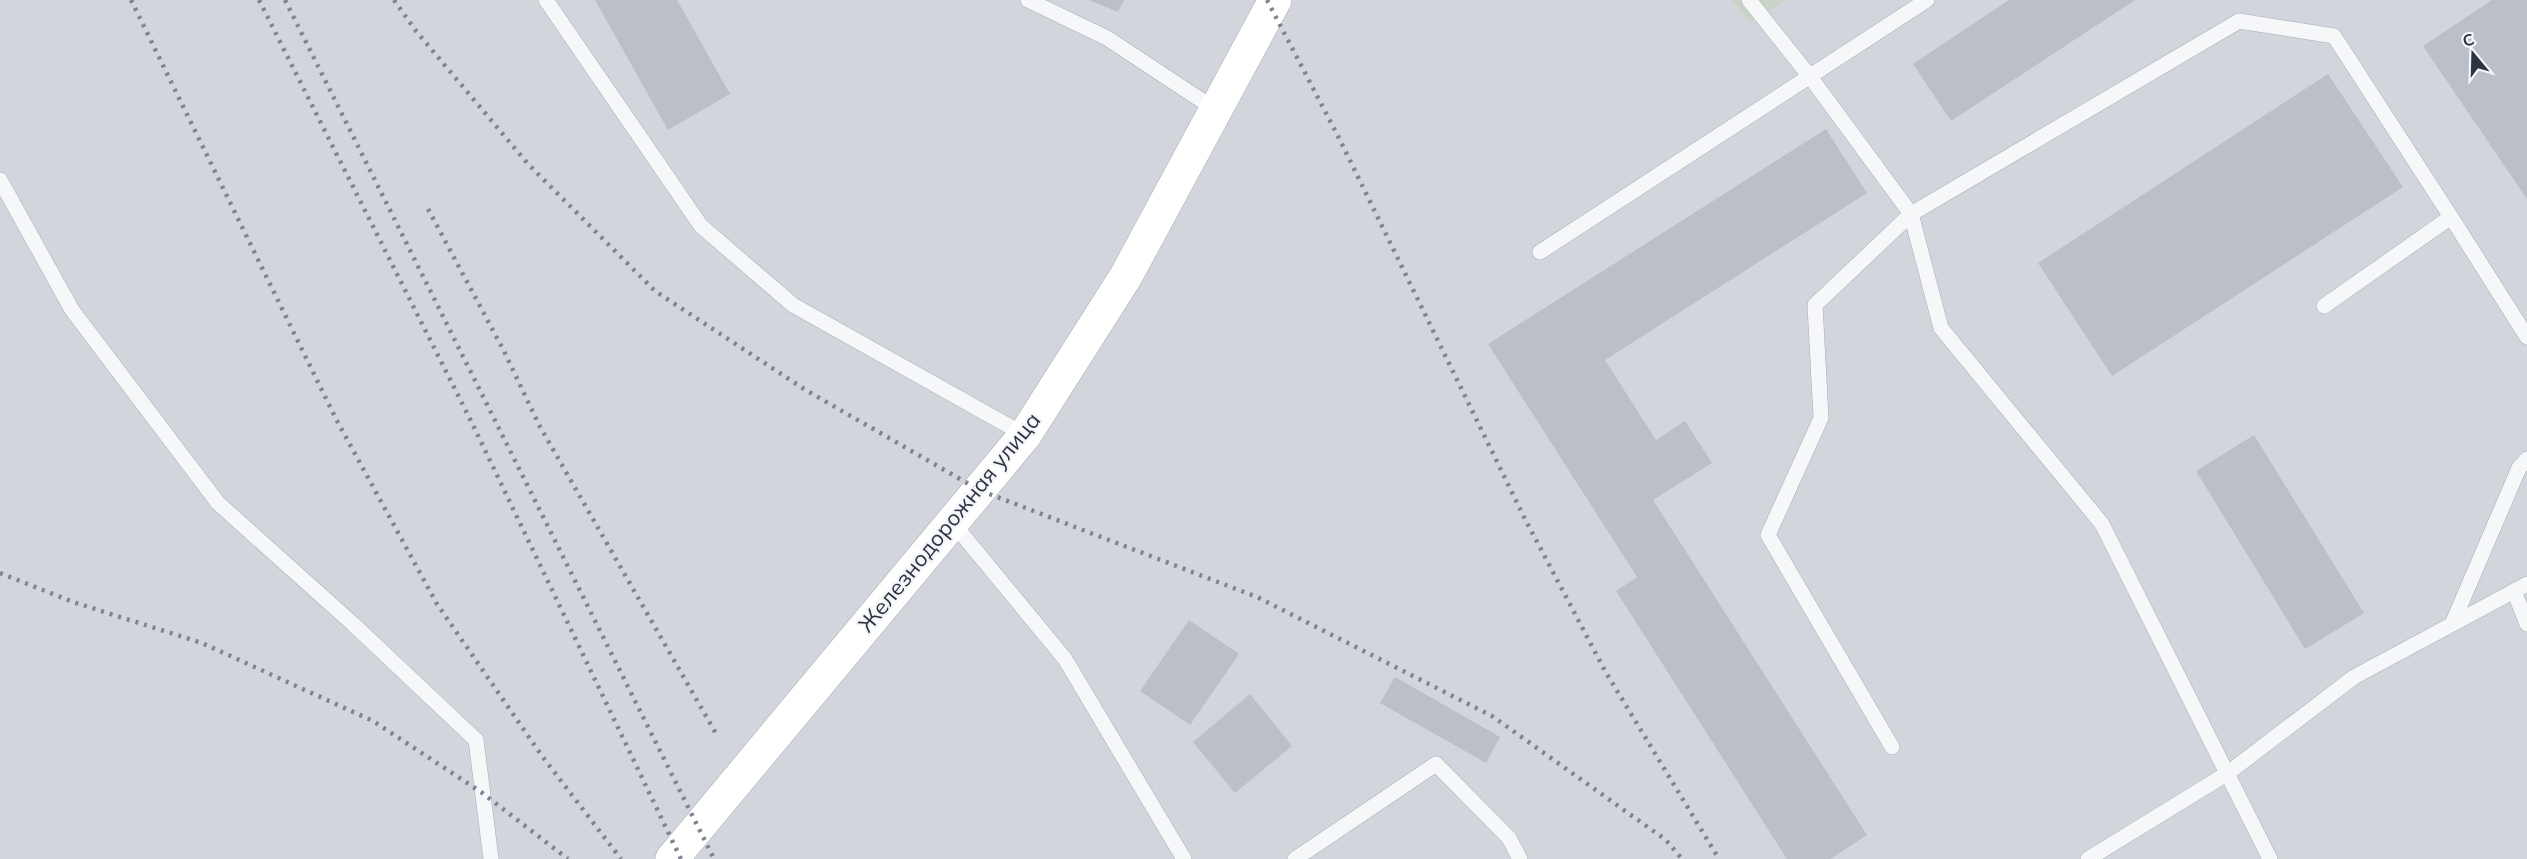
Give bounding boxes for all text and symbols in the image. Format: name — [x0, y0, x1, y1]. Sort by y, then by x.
north arrow — [2443, 24, 2503, 84]
text: С — [2460, 29, 2477, 51]
street label: Железнодорожная улица — [852, 406, 1046, 638]

